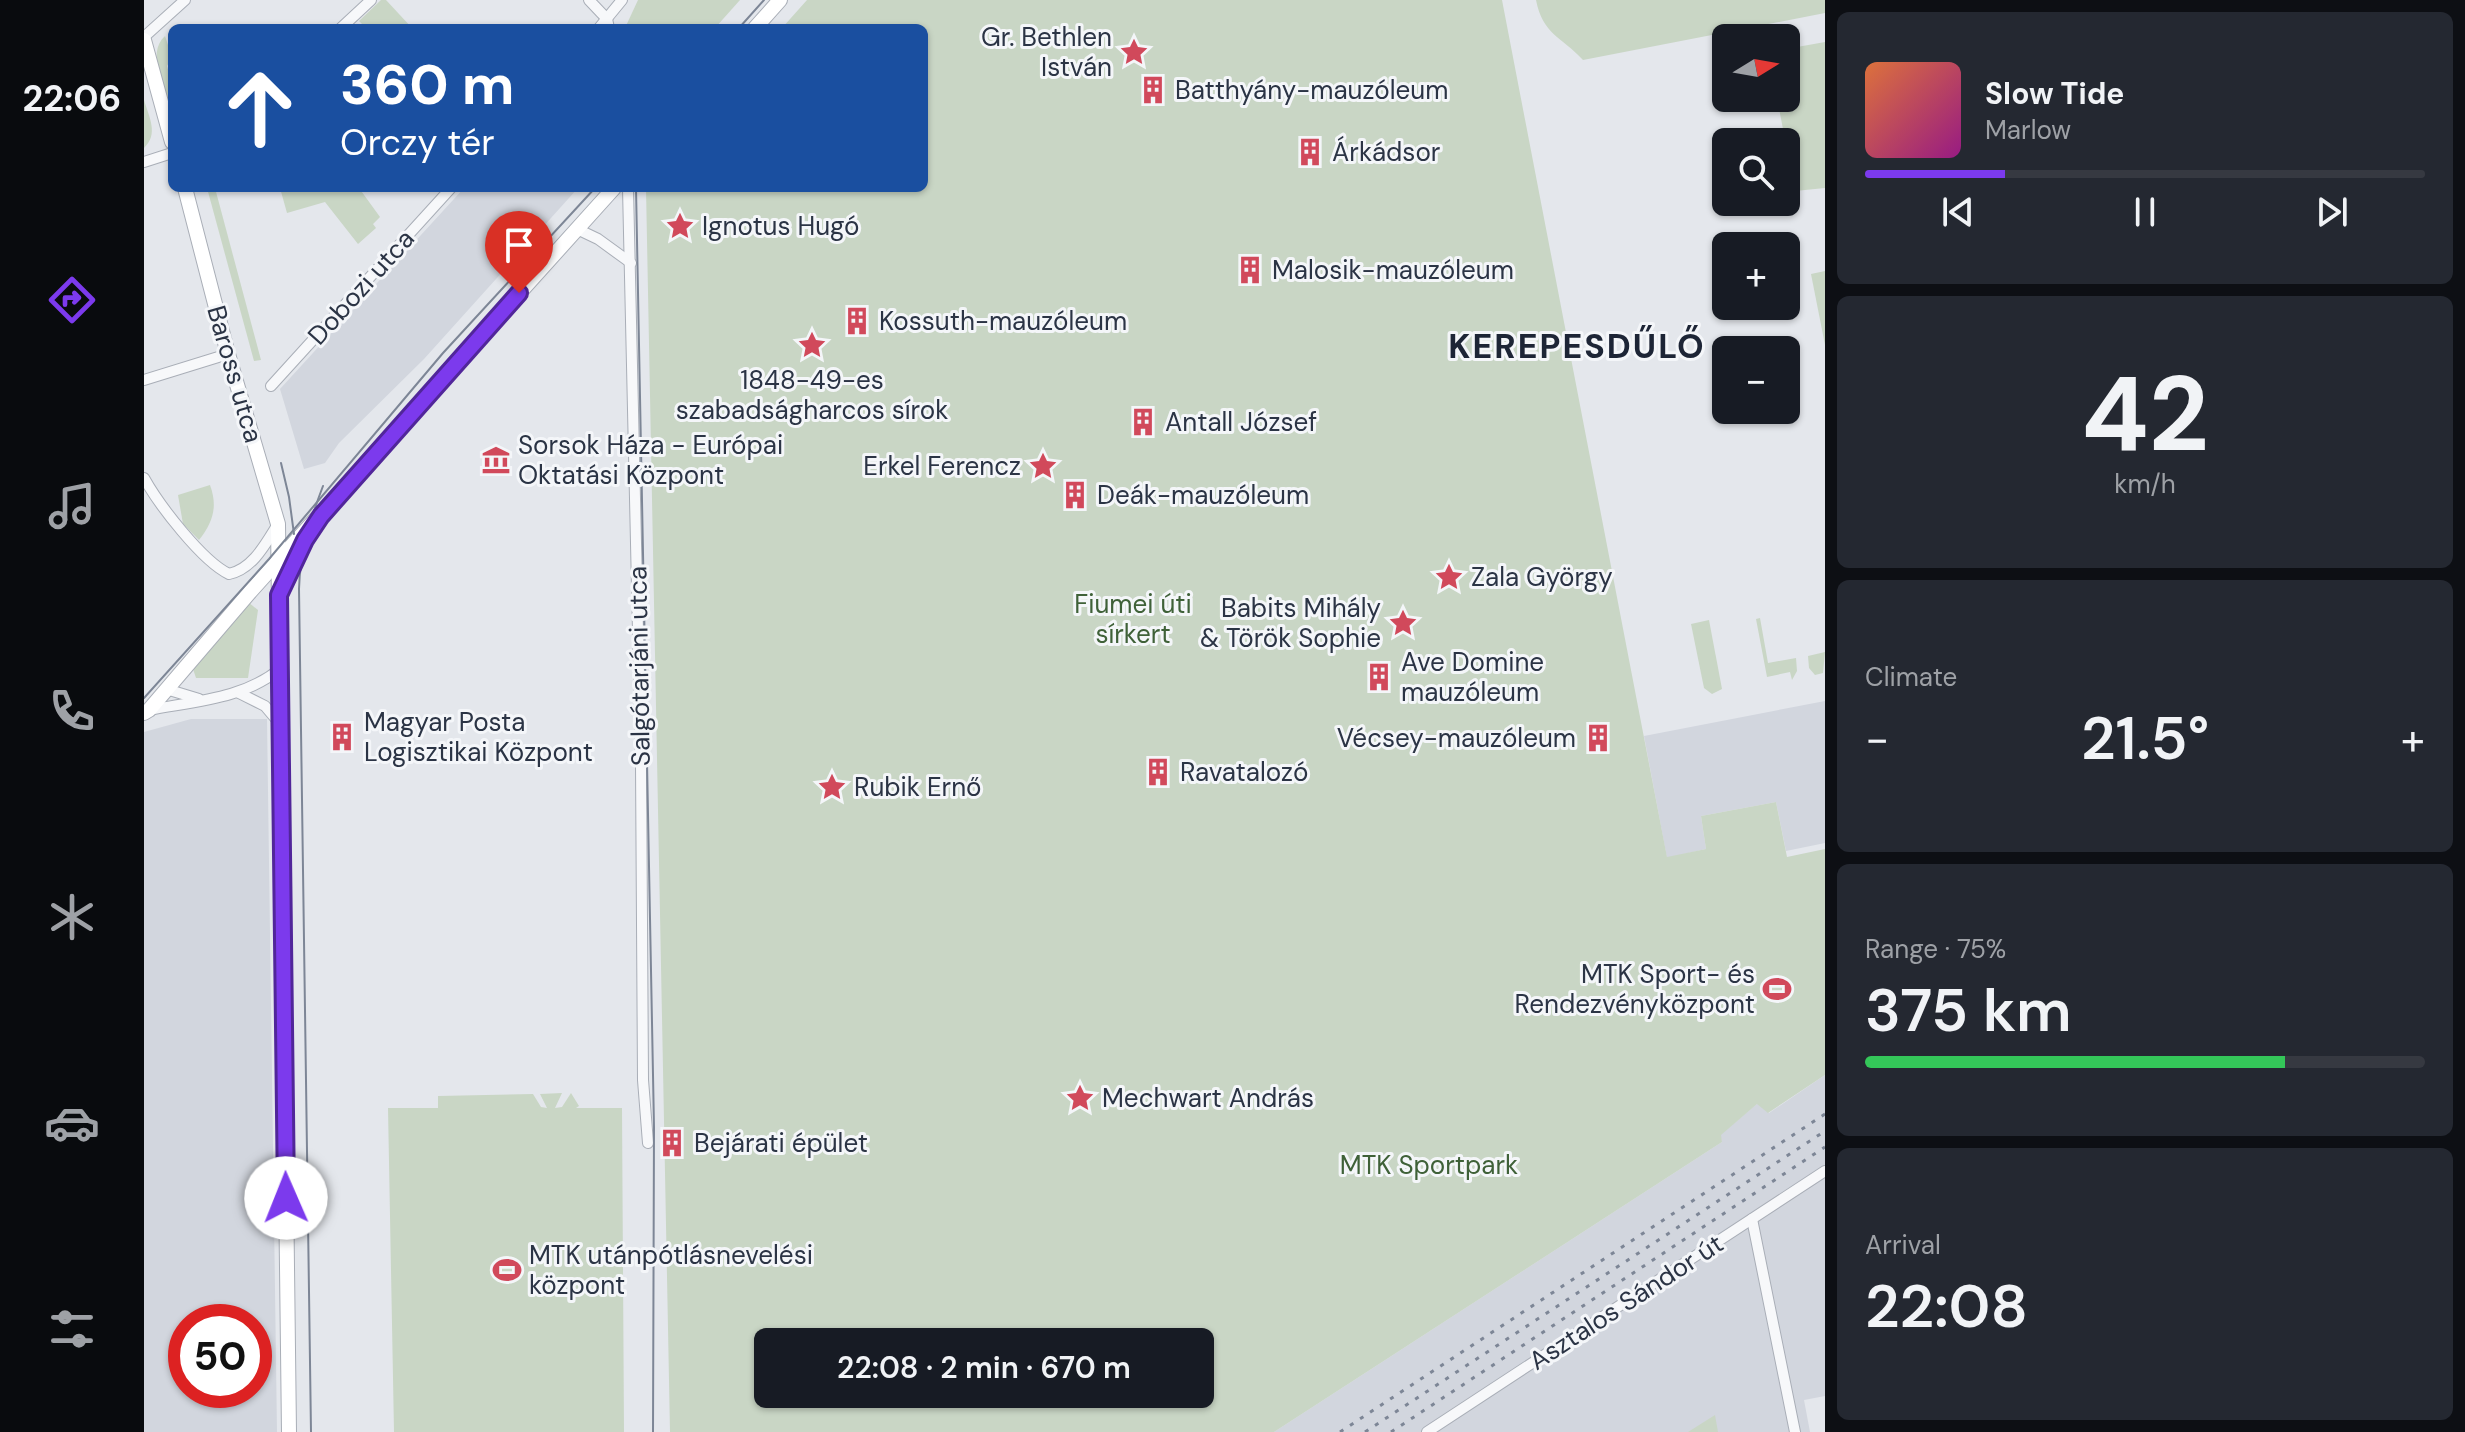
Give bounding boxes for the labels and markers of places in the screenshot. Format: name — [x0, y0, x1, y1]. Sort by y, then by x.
place label: Gr. Bethlen István — [981, 20, 1112, 84]
place icon: Gr. Bethlen István — [1119, 37, 1149, 67]
place label: Batthyány-mauzóleum — [1175, 73, 1448, 107]
building icon: Batthyány-mauzóleum — [1138, 75, 1168, 105]
place label: Árkádsor — [1332, 135, 1440, 169]
building icon: Árkádsor — [1295, 137, 1325, 167]
place label: Ignotus Hugó — [702, 209, 859, 243]
pin — [485, 211, 553, 293]
place icon: Ignotus Hugó — [665, 211, 695, 241]
place label: Malosik-mauzóleum — [1272, 253, 1514, 287]
building icon: Malosik-mauzóleum — [1235, 255, 1265, 285]
place label: Kossuth-mauzóleum — [879, 304, 1127, 338]
building icon: Kossuth-mauzóleum — [842, 306, 872, 336]
place icon: 1848-49-es szabadságharcos sírok — [797, 330, 827, 360]
place label: 1848-49-es szabadságharcos sírok — [676, 363, 948, 427]
place label: Antall József — [1165, 405, 1317, 439]
building icon: Antall József — [1128, 407, 1158, 437]
place label: Sorsok Háza - Európai Oktatási Központ — [518, 428, 783, 492]
museum icon: Sorsok Háza - Európai Oktatási Központ — [481, 445, 511, 475]
place label: Erkel Ferencz — [863, 449, 1021, 483]
place icon: Erkel Ferencz — [1028, 451, 1058, 481]
place label: Deák-mauzóleum — [1097, 478, 1309, 512]
building icon: Deák-mauzóleum — [1060, 480, 1090, 510]
place label: Zala György — [1471, 560, 1613, 594]
place icon: Zala György — [1434, 562, 1464, 592]
place label: Babits Mihály & Török Sophie — [1200, 591, 1381, 655]
place icon: Babits Mihály & Török Sophie — [1388, 608, 1418, 638]
place label: Ave Domine mauzóleum — [1401, 645, 1544, 709]
building icon: Ave Domine mauzóleum — [1364, 662, 1394, 692]
place label: Magyar Posta Logisztikai Központ — [364, 705, 593, 769]
place label: Vécsey-mauzóleum — [1337, 721, 1576, 755]
building icon: Magyar Posta Logisztikai Központ — [327, 722, 357, 752]
building icon: Vécsey-mauzóleum — [1583, 723, 1613, 753]
place label: Ravatalozó — [1180, 755, 1308, 789]
building icon: Ravatalozó — [1143, 757, 1173, 787]
place label: Rubik Ernő — [854, 770, 982, 804]
place icon: Rubik Ernő — [817, 772, 847, 802]
place label: MTK Sport- és Rendezvényközpont — [1515, 957, 1755, 1021]
sports icon: MTK Sport- és Rendezvényközpont — [1762, 974, 1792, 1004]
place label: Mechwart András — [1102, 1081, 1314, 1115]
place icon: Mechwart András — [1065, 1083, 1095, 1113]
place label: Bejárati épület — [694, 1126, 868, 1160]
building icon: Bejárati épület — [657, 1128, 687, 1158]
place label: MTK utánpótlásnevelési központ — [529, 1238, 813, 1302]
sports icon: MTK utánpótlásnevelési központ — [492, 1255, 522, 1285]

